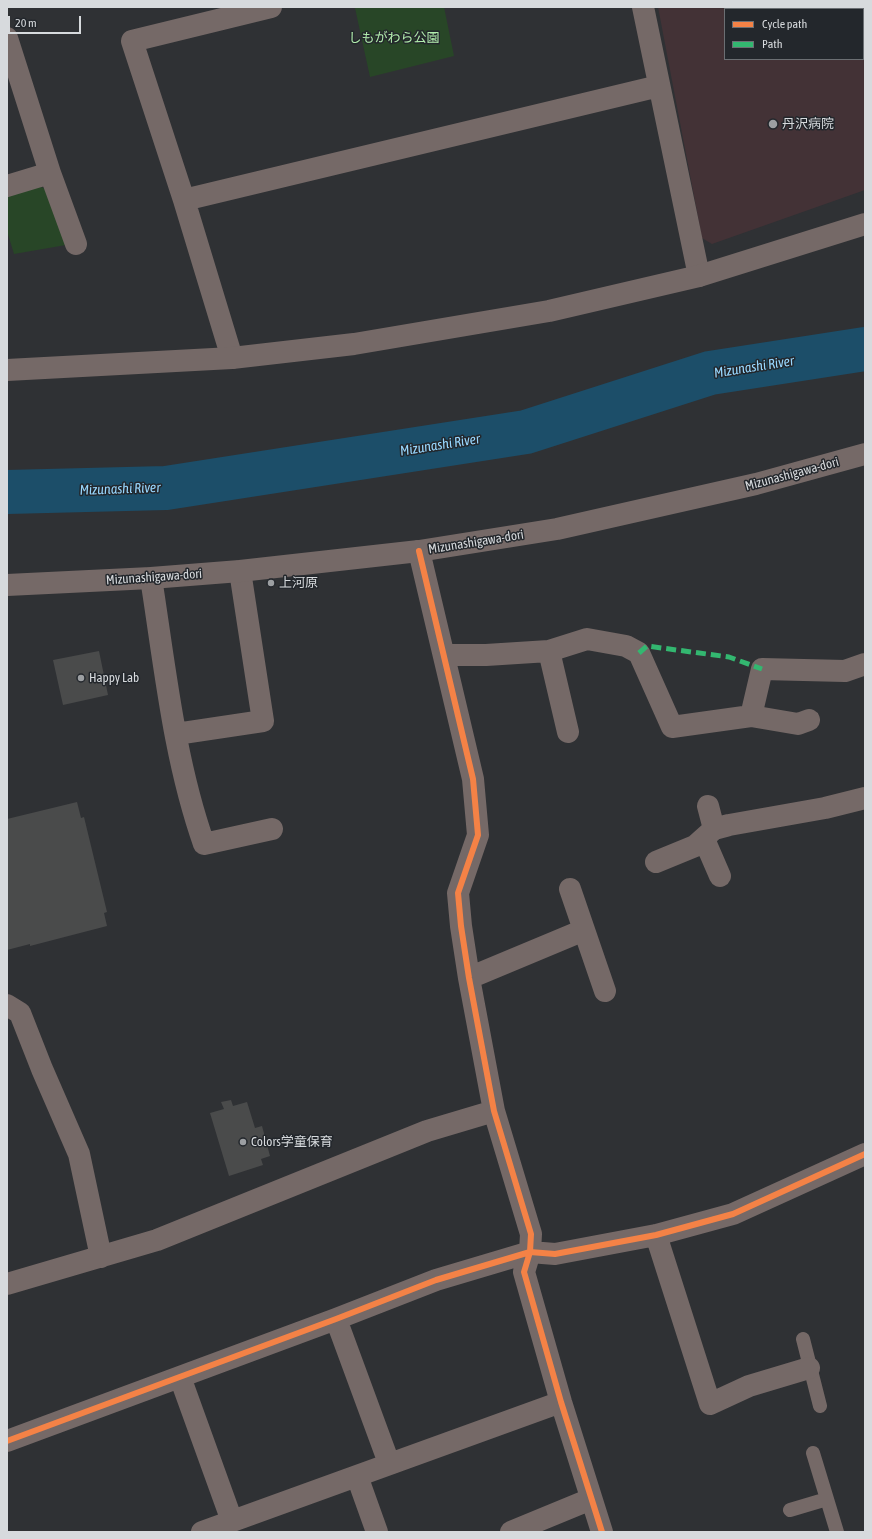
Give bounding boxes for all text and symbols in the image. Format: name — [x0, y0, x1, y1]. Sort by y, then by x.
scale bar — [10, 8, 83, 34]
legend — [724, 8, 864, 60]
text: 20 m — [15, 16, 37, 30]
text: Cycle path — [762, 17, 807, 31]
park label: しもがわら公園 — [349, 30, 439, 46]
text: Path — [762, 37, 783, 51]
place label: 丹沢病院 — [782, 116, 834, 132]
marker: 丹沢病院 — [767, 118, 779, 130]
water label: Mizunashi River — [713, 352, 795, 382]
water label: Mizunashi River — [399, 430, 481, 460]
street label: Mizunashigawa-dori — [743, 454, 841, 494]
water label: Mizunashi River — [79, 479, 161, 499]
street label: Mizunashigawa-dori — [427, 527, 525, 557]
street label: Mizunashigawa-dori — [105, 566, 203, 588]
place label: 上河原 — [279, 575, 318, 591]
marker: 上河原 — [266, 578, 276, 588]
place label: Happy Lab — [89, 670, 139, 686]
marker: Happy Lab — [76, 673, 86, 683]
place label: Colors学童保育 — [251, 1134, 333, 1150]
marker: Colors学童保育 — [238, 1137, 248, 1147]

